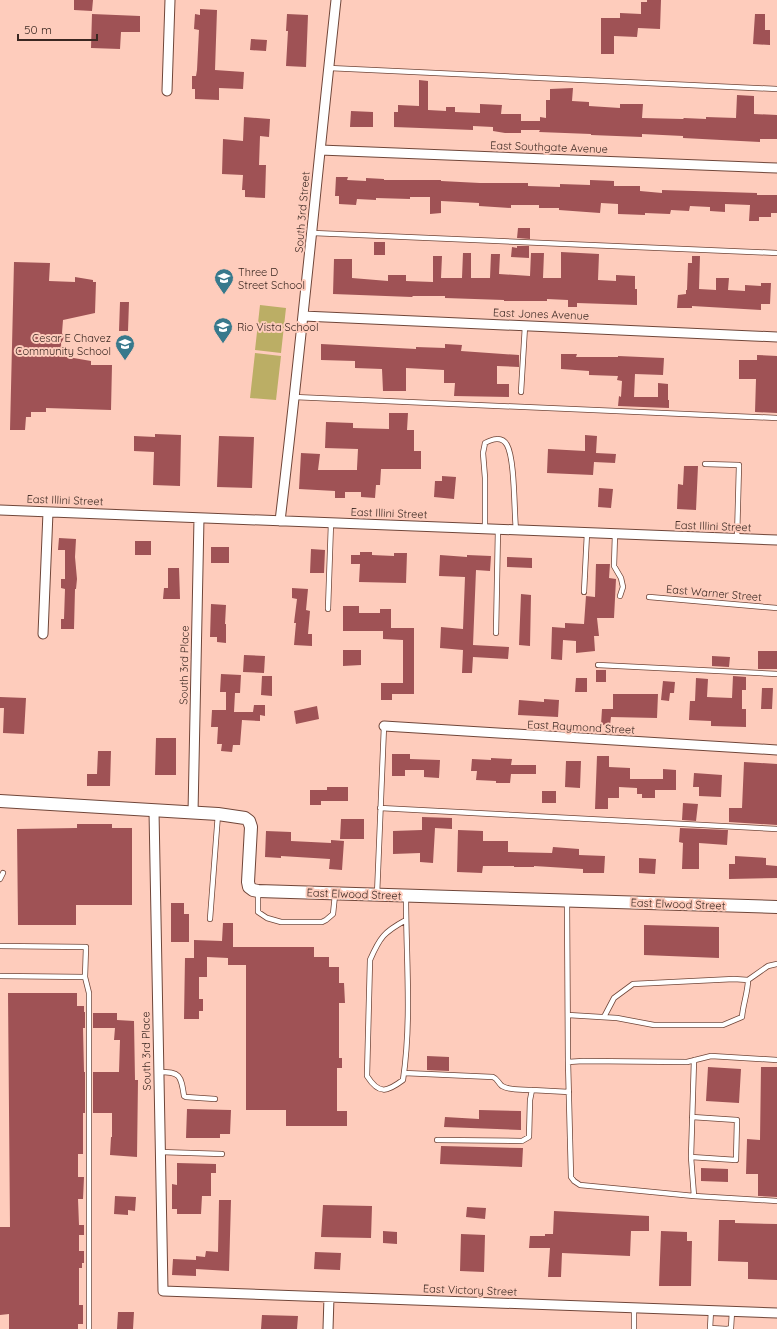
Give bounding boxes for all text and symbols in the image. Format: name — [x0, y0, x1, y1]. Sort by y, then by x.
scale bar — [18, 16, 97, 42]
text: 50 m — [24, 22, 52, 37]
street label: East Southgate Avenue — [490, 138, 608, 156]
street label: South 3rd Street — [291, 171, 313, 253]
place label: Three D Street School — [238, 265, 305, 292]
school or university icon: Three D Street School — [213, 267, 235, 295]
street label: East Jones Avenue — [493, 305, 589, 323]
school or university icon: Rio Vista School — [212, 316, 234, 344]
place label: Rio Vista School — [237, 320, 319, 334]
place label: Cesar E Chavez Community School — [15, 331, 111, 358]
school or university icon: Cesar E Chavez Community School — [114, 333, 136, 361]
street label: East Illini Street — [26, 492, 104, 508]
street label: East Illini Street — [350, 505, 428, 521]
street label: East Illini Street — [674, 518, 752, 534]
street label: East Warner Street — [666, 582, 763, 604]
street label: South 3rd Place — [176, 625, 192, 705]
street label: East Raymond Street — [527, 717, 636, 737]
street label: East Elwood Street — [306, 885, 402, 903]
street label: East Elwood Street — [630, 895, 726, 913]
street label: South 3rd Place — [138, 1011, 154, 1091]
street label: East Victory Street — [423, 1281, 518, 1299]

